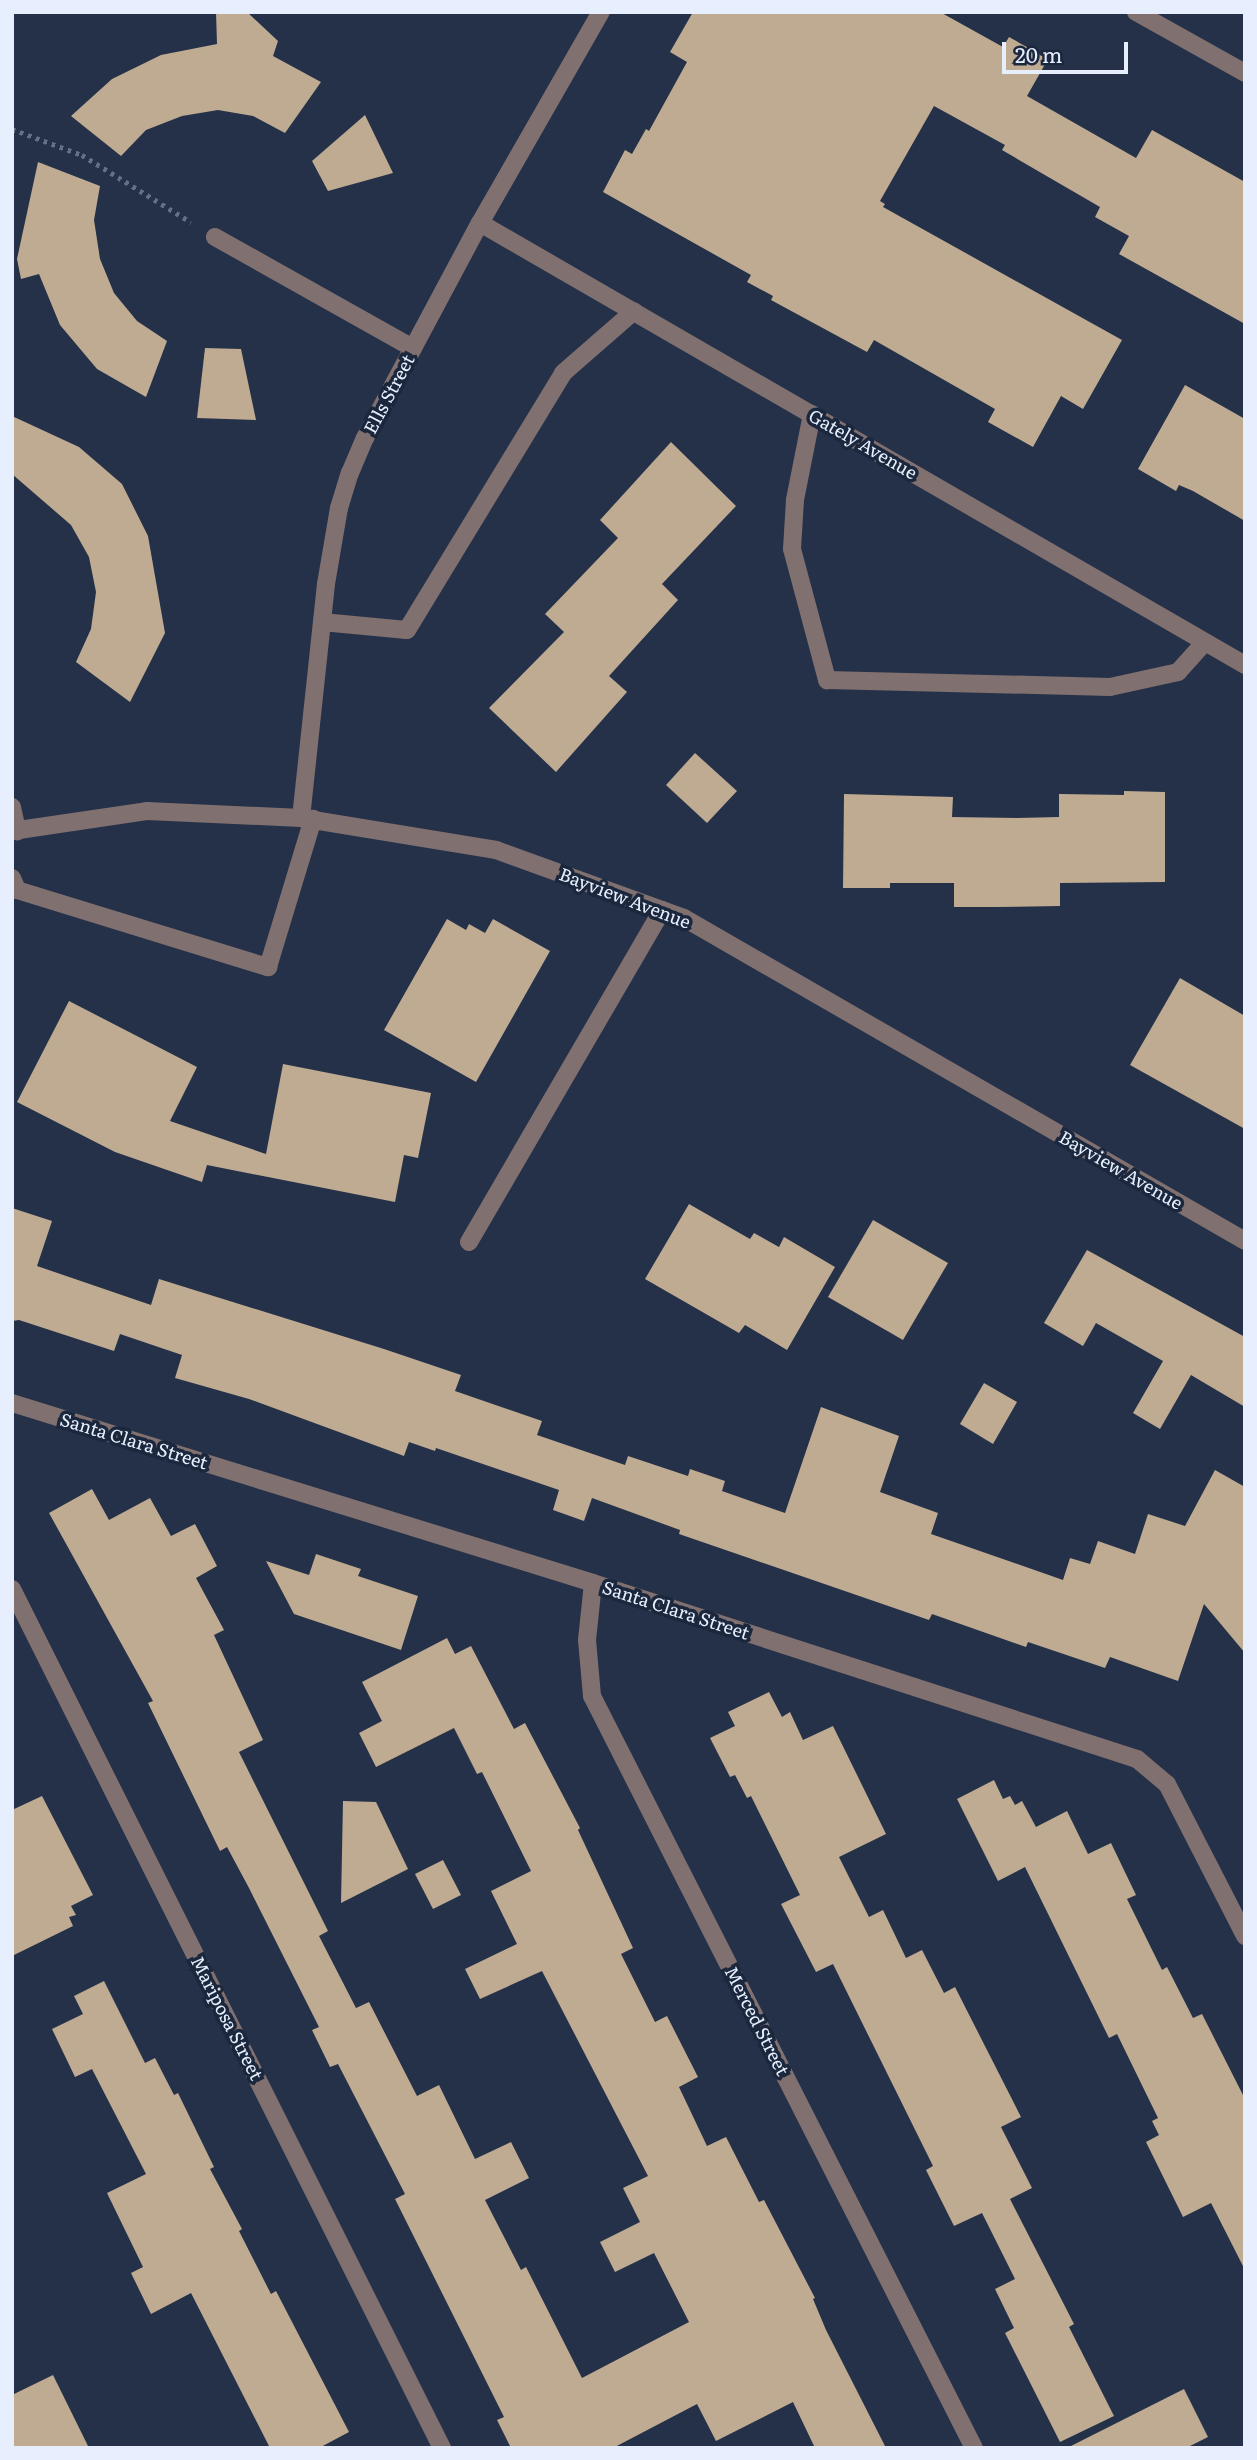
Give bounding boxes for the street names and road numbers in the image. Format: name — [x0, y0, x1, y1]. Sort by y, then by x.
street label: Ells Street — [359, 351, 419, 437]
street label: Gately Avenue — [805, 404, 921, 484]
street label: Bayview Avenue — [556, 863, 694, 933]
street label: Bayview Avenue — [1055, 1126, 1187, 1214]
street label: Santa Clara Street — [58, 1408, 210, 1474]
street label: Santa Clara Street — [600, 1576, 752, 1644]
street label: Mariposa Street — [186, 1952, 268, 2084]
street label: Merced Street — [720, 1963, 794, 2079]

